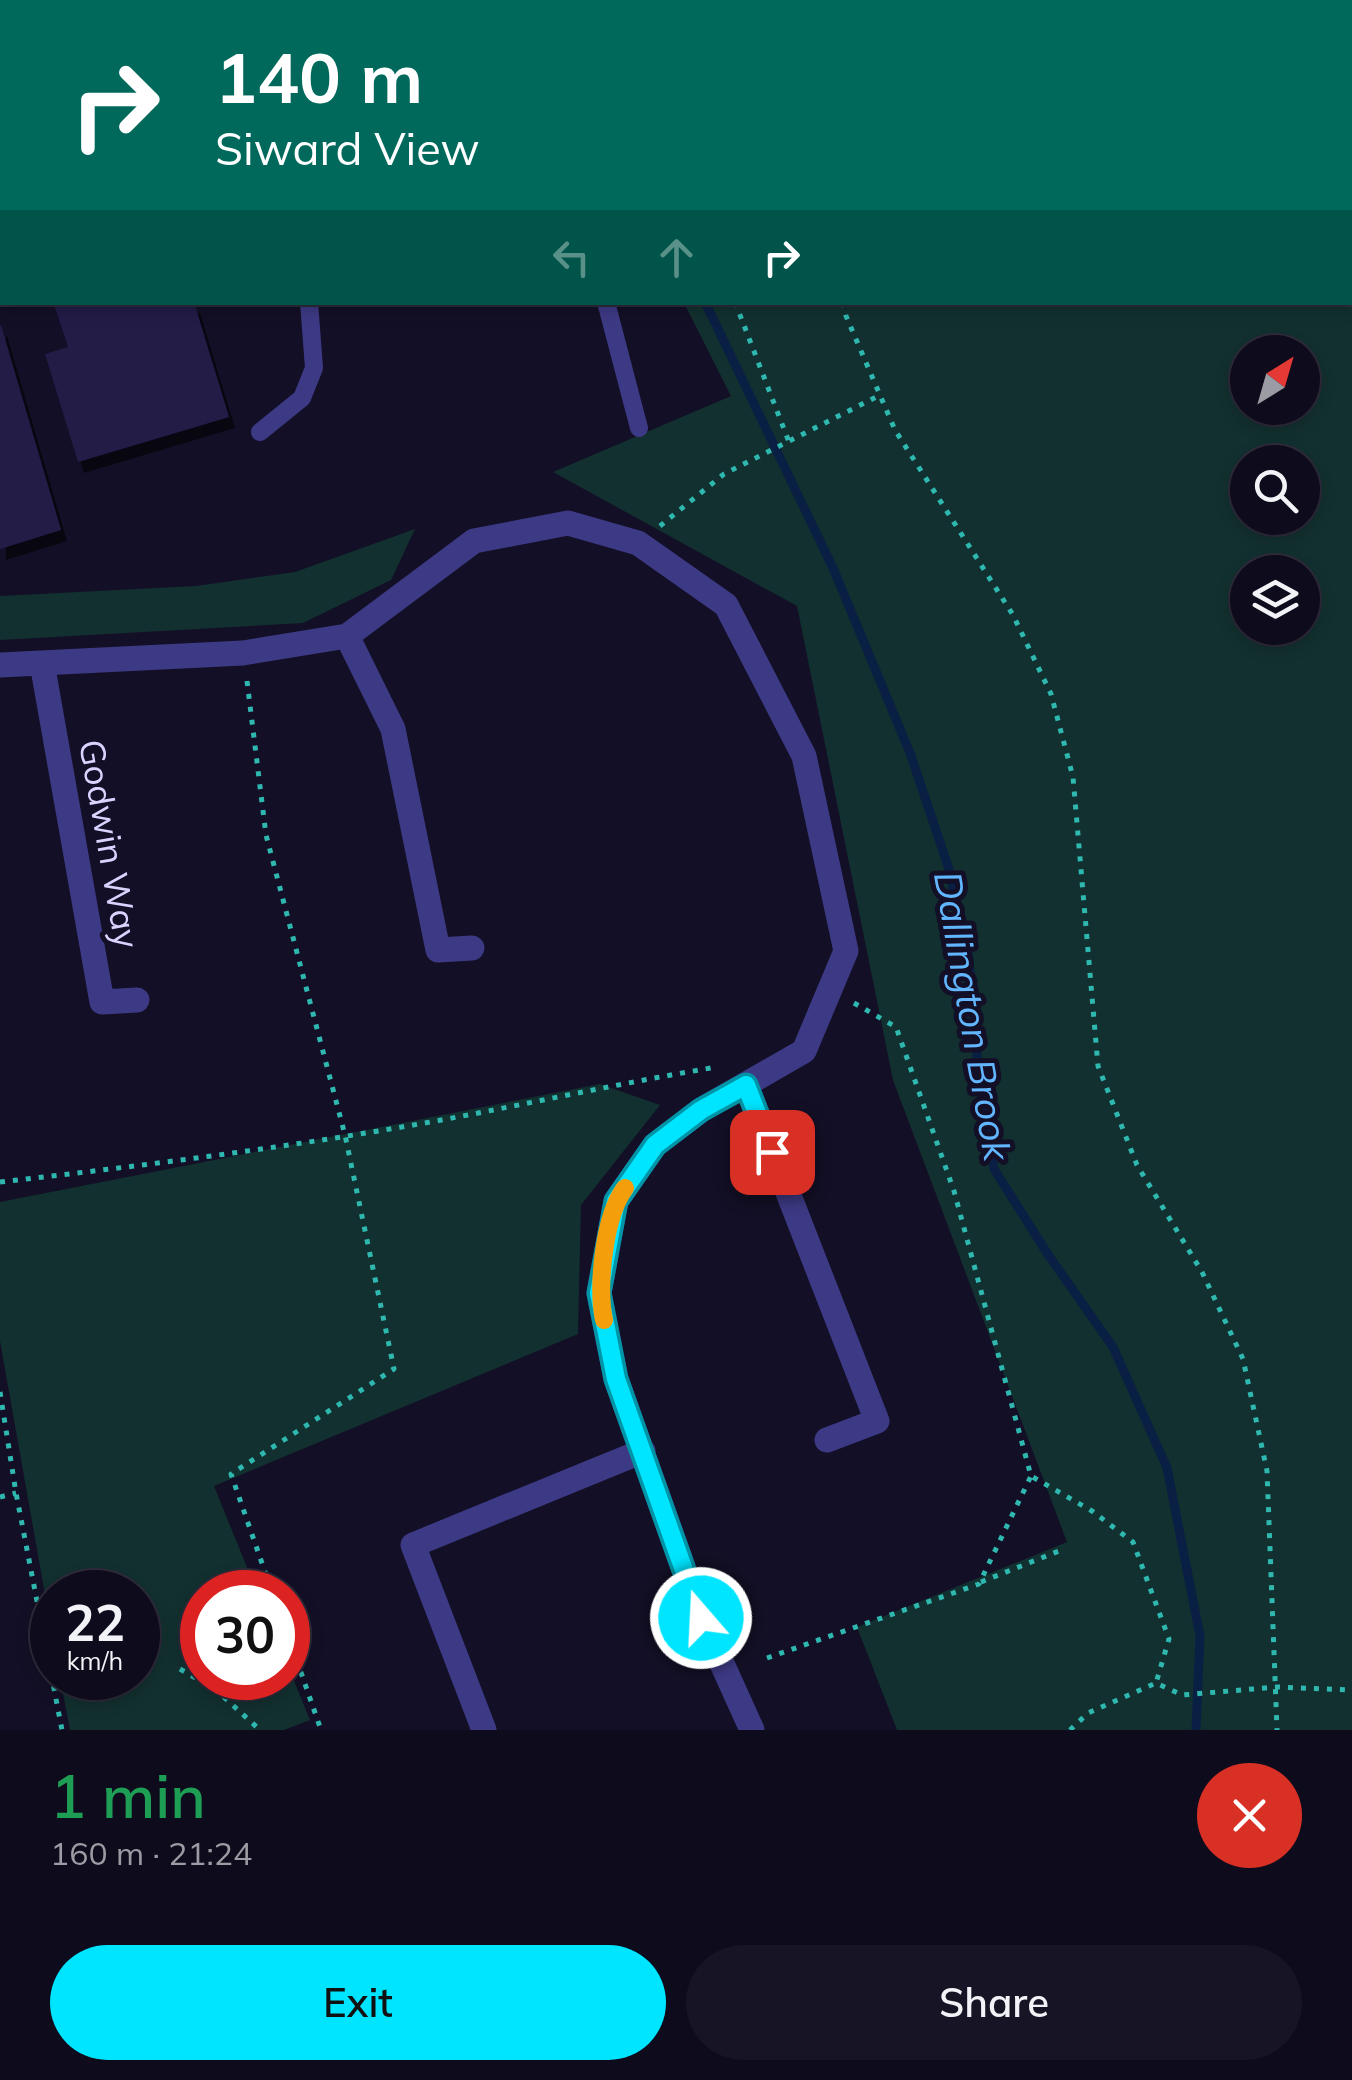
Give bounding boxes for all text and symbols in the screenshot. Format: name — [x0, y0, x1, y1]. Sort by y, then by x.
text: 140 m — [215, 33, 423, 121]
icon: right — [50, 40, 180, 170]
text: Siward View — [215, 120, 480, 176]
icon: left — [544, 230, 599, 285]
icon: ahead — [649, 230, 704, 285]
icon: right — [754, 230, 809, 285]
north arrow — [1230, 335, 1320, 425]
map controls — [1230, 335, 1320, 645]
button: search — [1230, 445, 1320, 535]
button: layers — [1230, 555, 1320, 645]
street label: Godwin Way — [70, 736, 150, 952]
water label: Dallington Brook — [924, 867, 1022, 1166]
pin — [730, 1110, 815, 1195]
icon: arrive — [745, 1125, 800, 1180]
position arrow — [649, 1566, 753, 1670]
speed limit sign: 30 — [180, 1570, 310, 1700]
text: 22 — [65, 1591, 125, 1654]
text: km/h — [67, 1645, 123, 1676]
text: 1 min — [50, 1758, 206, 1833]
button: close — [1197, 1763, 1302, 1868]
text: 160 m · 21:24 — [50, 1833, 252, 1873]
button: Exit — [50, 1945, 666, 2060]
button: Share — [686, 1945, 1302, 2060]

